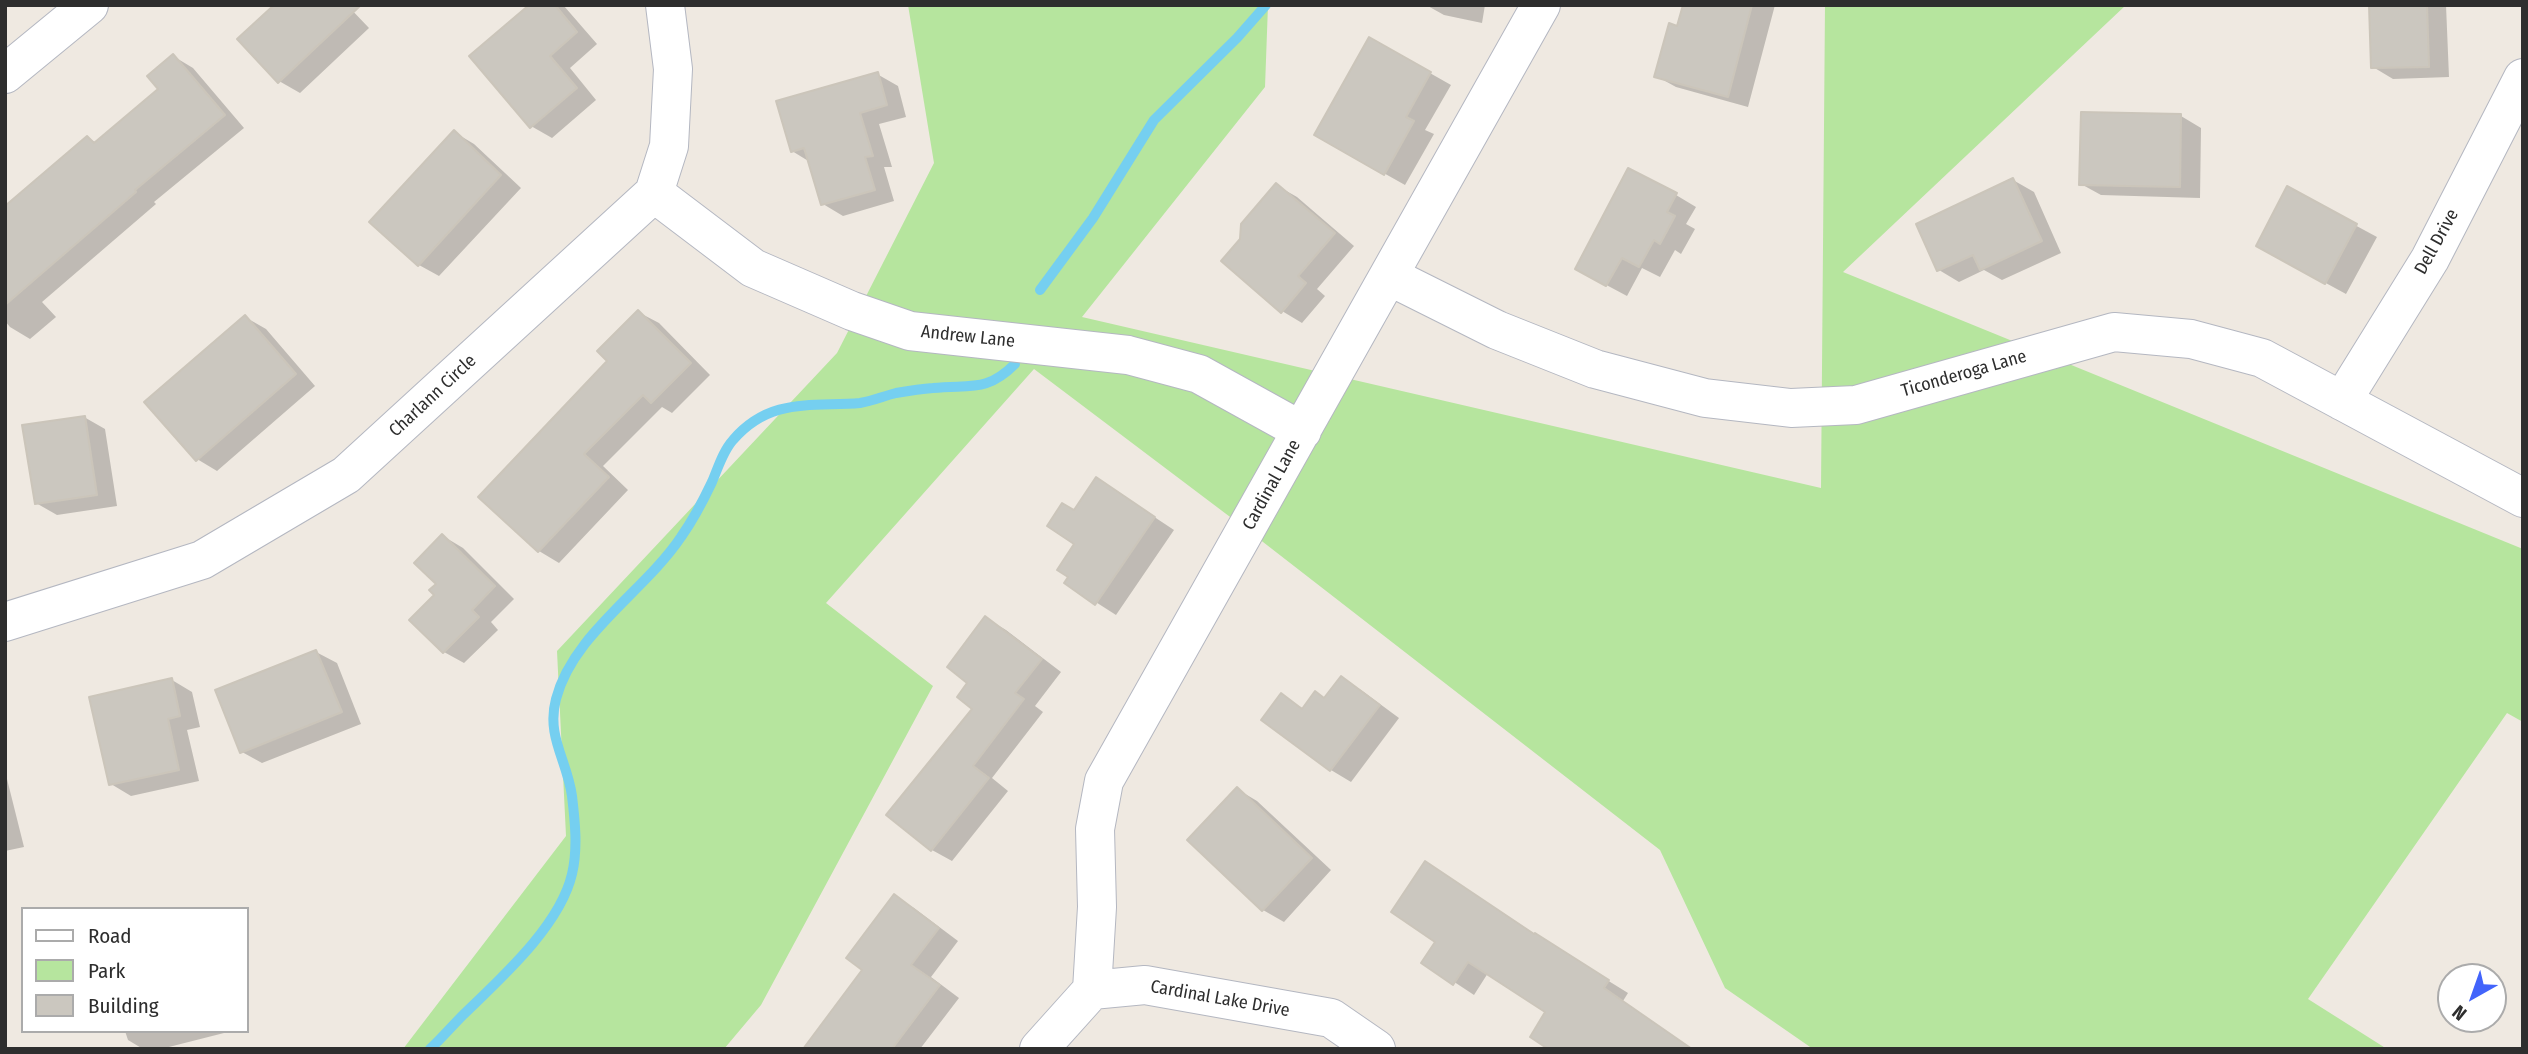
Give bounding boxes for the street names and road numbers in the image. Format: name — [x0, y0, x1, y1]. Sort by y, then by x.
street label: Dell Drive — [2410, 206, 2464, 278]
street label: Andrew Lane — [920, 321, 1016, 353]
street label: Ticonderoga Lane — [1899, 346, 2029, 402]
street label: Charlann Circle — [385, 350, 481, 442]
street label: Cardinal Lane — [1238, 436, 1306, 534]
street label: Cardinal Lake Drive — [1149, 976, 1291, 1022]

